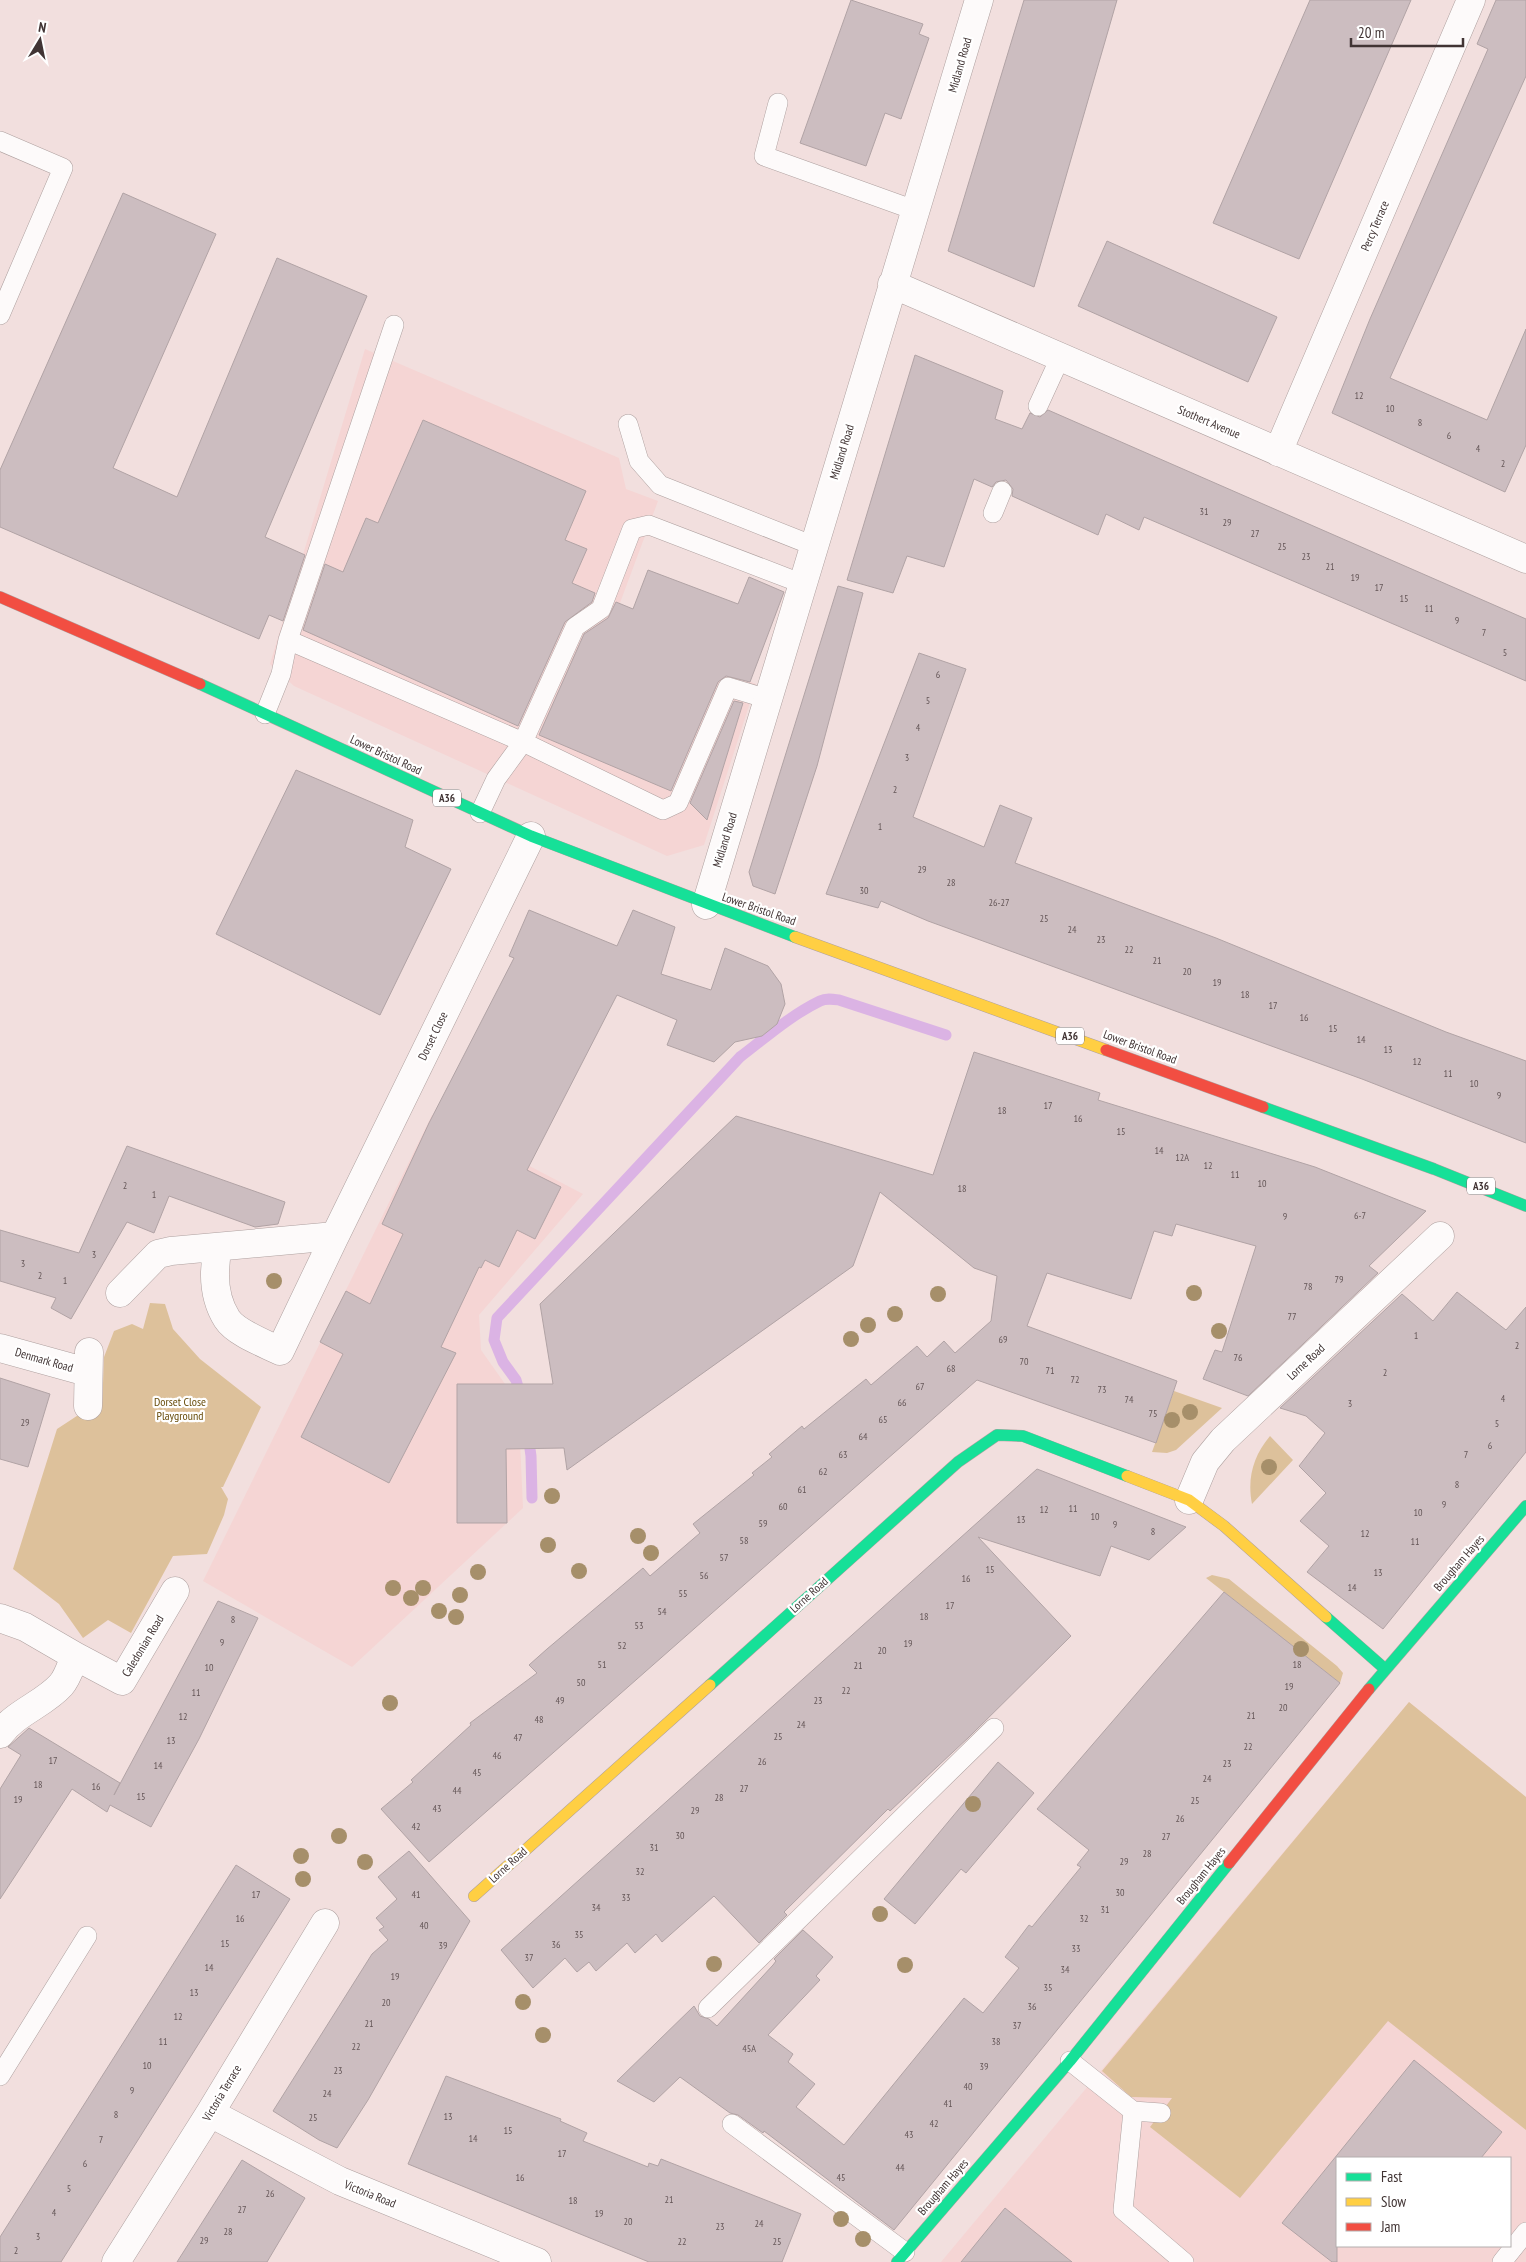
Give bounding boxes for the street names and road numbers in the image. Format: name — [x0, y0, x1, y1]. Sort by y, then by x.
street label: Midland Road — [945, 36, 975, 94]
street label: Percy Terrace — [1357, 198, 1392, 253]
street label: Stothert Avenue — [1176, 402, 1243, 441]
street label: Midland Road — [826, 423, 857, 481]
street label: Lower Bristol Road — [348, 731, 424, 778]
road number: A36 — [433, 790, 461, 806]
street label: Midland Road — [709, 811, 740, 869]
street label: Lower Bristol Road — [720, 889, 798, 928]
street label: Dorset Close — [414, 1009, 451, 1062]
street label: Lower Bristol Road — [1101, 1026, 1179, 1067]
road number: A36 — [1056, 1028, 1084, 1044]
road number: A36 — [1467, 1178, 1495, 1194]
street label: Lorne Road — [1284, 1340, 1328, 1383]
street label: Denmark Road — [13, 1344, 75, 1375]
street label: Brougham Hayes — [1430, 1531, 1487, 1594]
street label: Lorne Road — [786, 1574, 831, 1616]
street label: Caledonian Road — [118, 1612, 167, 1679]
street label: Lorne Road — [485, 1844, 530, 1886]
street label: Brougham Hayes — [1173, 1844, 1228, 1907]
street label: Victoria Terrace — [198, 2062, 244, 2125]
street label: Brougham Hayes — [914, 2155, 971, 2218]
street label: Victoria Road — [341, 2176, 398, 2211]

